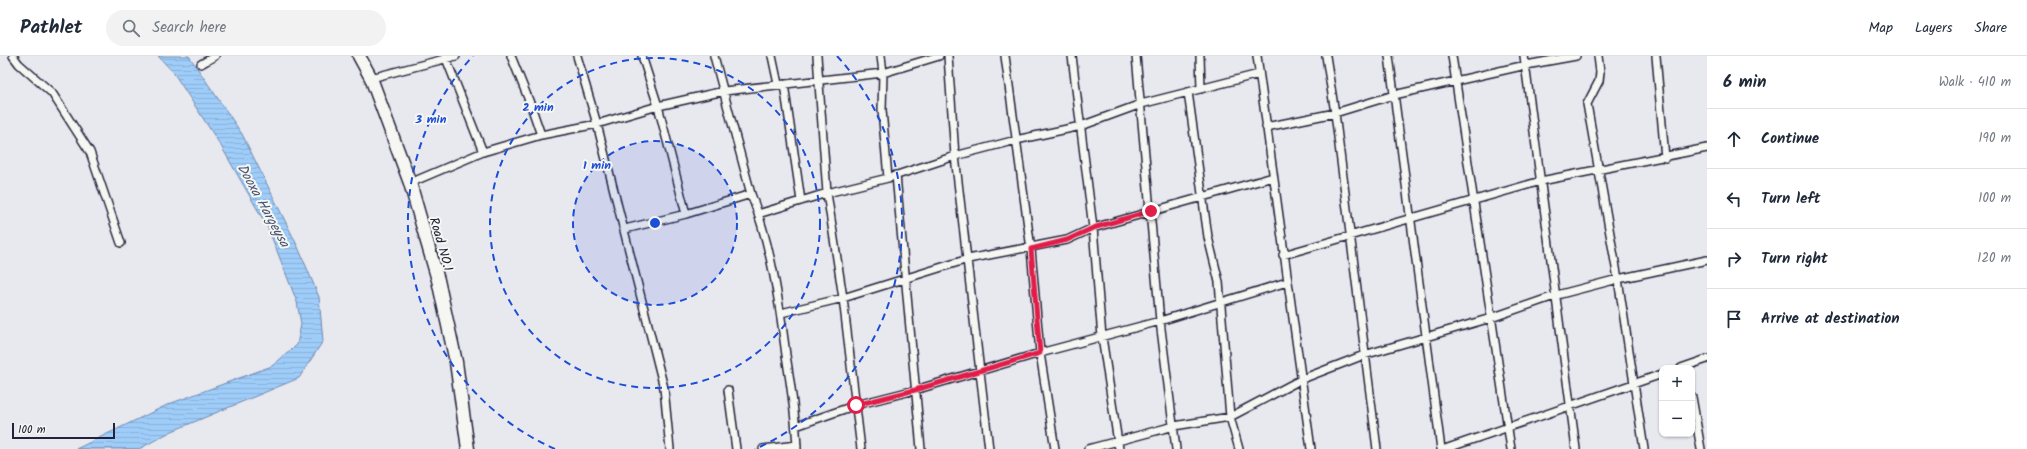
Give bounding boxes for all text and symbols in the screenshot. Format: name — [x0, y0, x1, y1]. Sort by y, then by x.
search box — [106, 10, 386, 46]
text: Pathlet — [20, 13, 82, 43]
text: Search here — [152, 16, 226, 40]
icon: search — [120, 17, 142, 39]
text: Map — [1869, 17, 1893, 39]
text: Layers — [1915, 17, 1953, 39]
text: Share — [1975, 17, 2007, 39]
text: 6 min — [1723, 69, 1767, 96]
text: Walk · 410 m — [1939, 72, 2011, 93]
text: 2 min — [522, 98, 554, 117]
text: 3 min — [415, 110, 447, 129]
text: Continue — [1761, 127, 1819, 151]
icon: ahead — [1723, 128, 1745, 150]
text: 190 m — [1979, 128, 2011, 149]
text: 1 min — [583, 156, 611, 175]
water label: Dooxa Hargeysa — [231, 160, 296, 253]
text: Turn left — [1761, 187, 1821, 211]
icon: left — [1723, 188, 1745, 210]
text: 100 m — [1978, 188, 2011, 209]
route end — [1142, 202, 1160, 220]
street label: Road NO.1 — [423, 215, 458, 274]
centre of rings — [648, 216, 662, 230]
text: Turn right — [1761, 247, 1828, 271]
icon: right — [1723, 248, 1745, 270]
text: 120 m — [1977, 248, 2011, 269]
text: Arrive at destination — [1761, 307, 1900, 331]
icon: arrive — [1723, 308, 1745, 330]
map controls — [1659, 365, 1695, 437]
button: + — [1659, 365, 1695, 401]
route start — [847, 396, 865, 414]
button: − — [1659, 401, 1695, 437]
scale bar — [12, 421, 115, 440]
text: 100 m — [18, 421, 46, 439]

